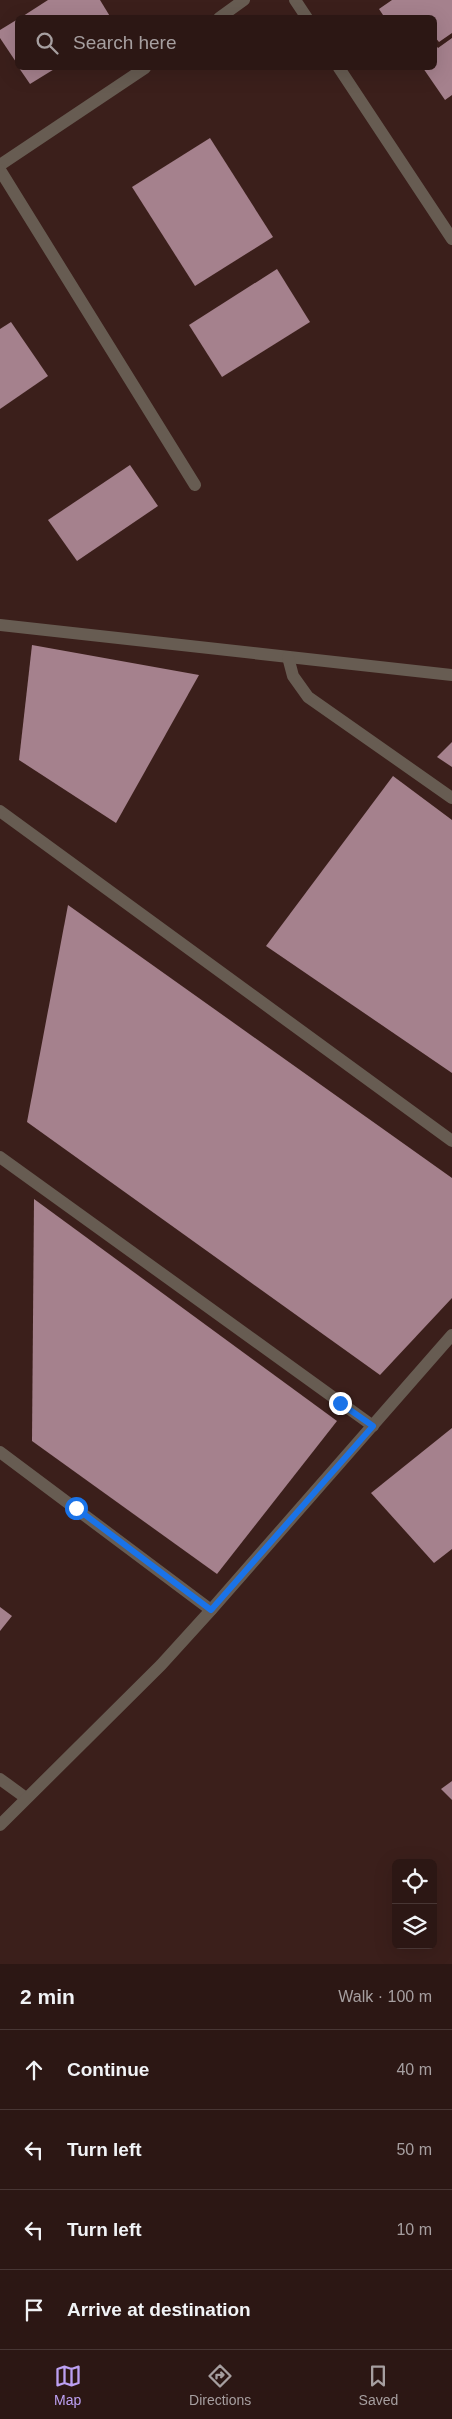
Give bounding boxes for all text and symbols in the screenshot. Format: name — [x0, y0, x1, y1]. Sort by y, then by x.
search box — [15, 15, 437, 70]
icon: search — [33, 29, 61, 57]
text: Search here — [73, 32, 177, 53]
route end — [329, 1392, 352, 1415]
route start — [65, 1497, 88, 1520]
map controls — [392, 1859, 437, 1949]
button: locate — [392, 1859, 437, 1904]
button: layers — [392, 1904, 437, 1949]
text: 2 min — [20, 1985, 75, 2008]
text: Walk · 100 m — [338, 1988, 432, 2005]
icon: ahead — [20, 2056, 48, 2084]
text: Continue — [67, 2059, 149, 2080]
text: 40 m — [396, 2061, 432, 2078]
icon: left — [20, 2136, 48, 2164]
text: Turn left — [67, 2139, 142, 2160]
text: 50 m — [396, 2141, 432, 2158]
icon: left — [20, 2216, 48, 2244]
text: Turn left — [67, 2219, 142, 2240]
text: 10 m — [396, 2221, 432, 2238]
icon: arrive — [20, 2296, 48, 2324]
text: Arrive at destination — [67, 2299, 251, 2320]
tab: Map — [54, 2362, 82, 2408]
tab: Directions — [189, 2362, 251, 2408]
tab: Saved — [359, 2362, 398, 2408]

